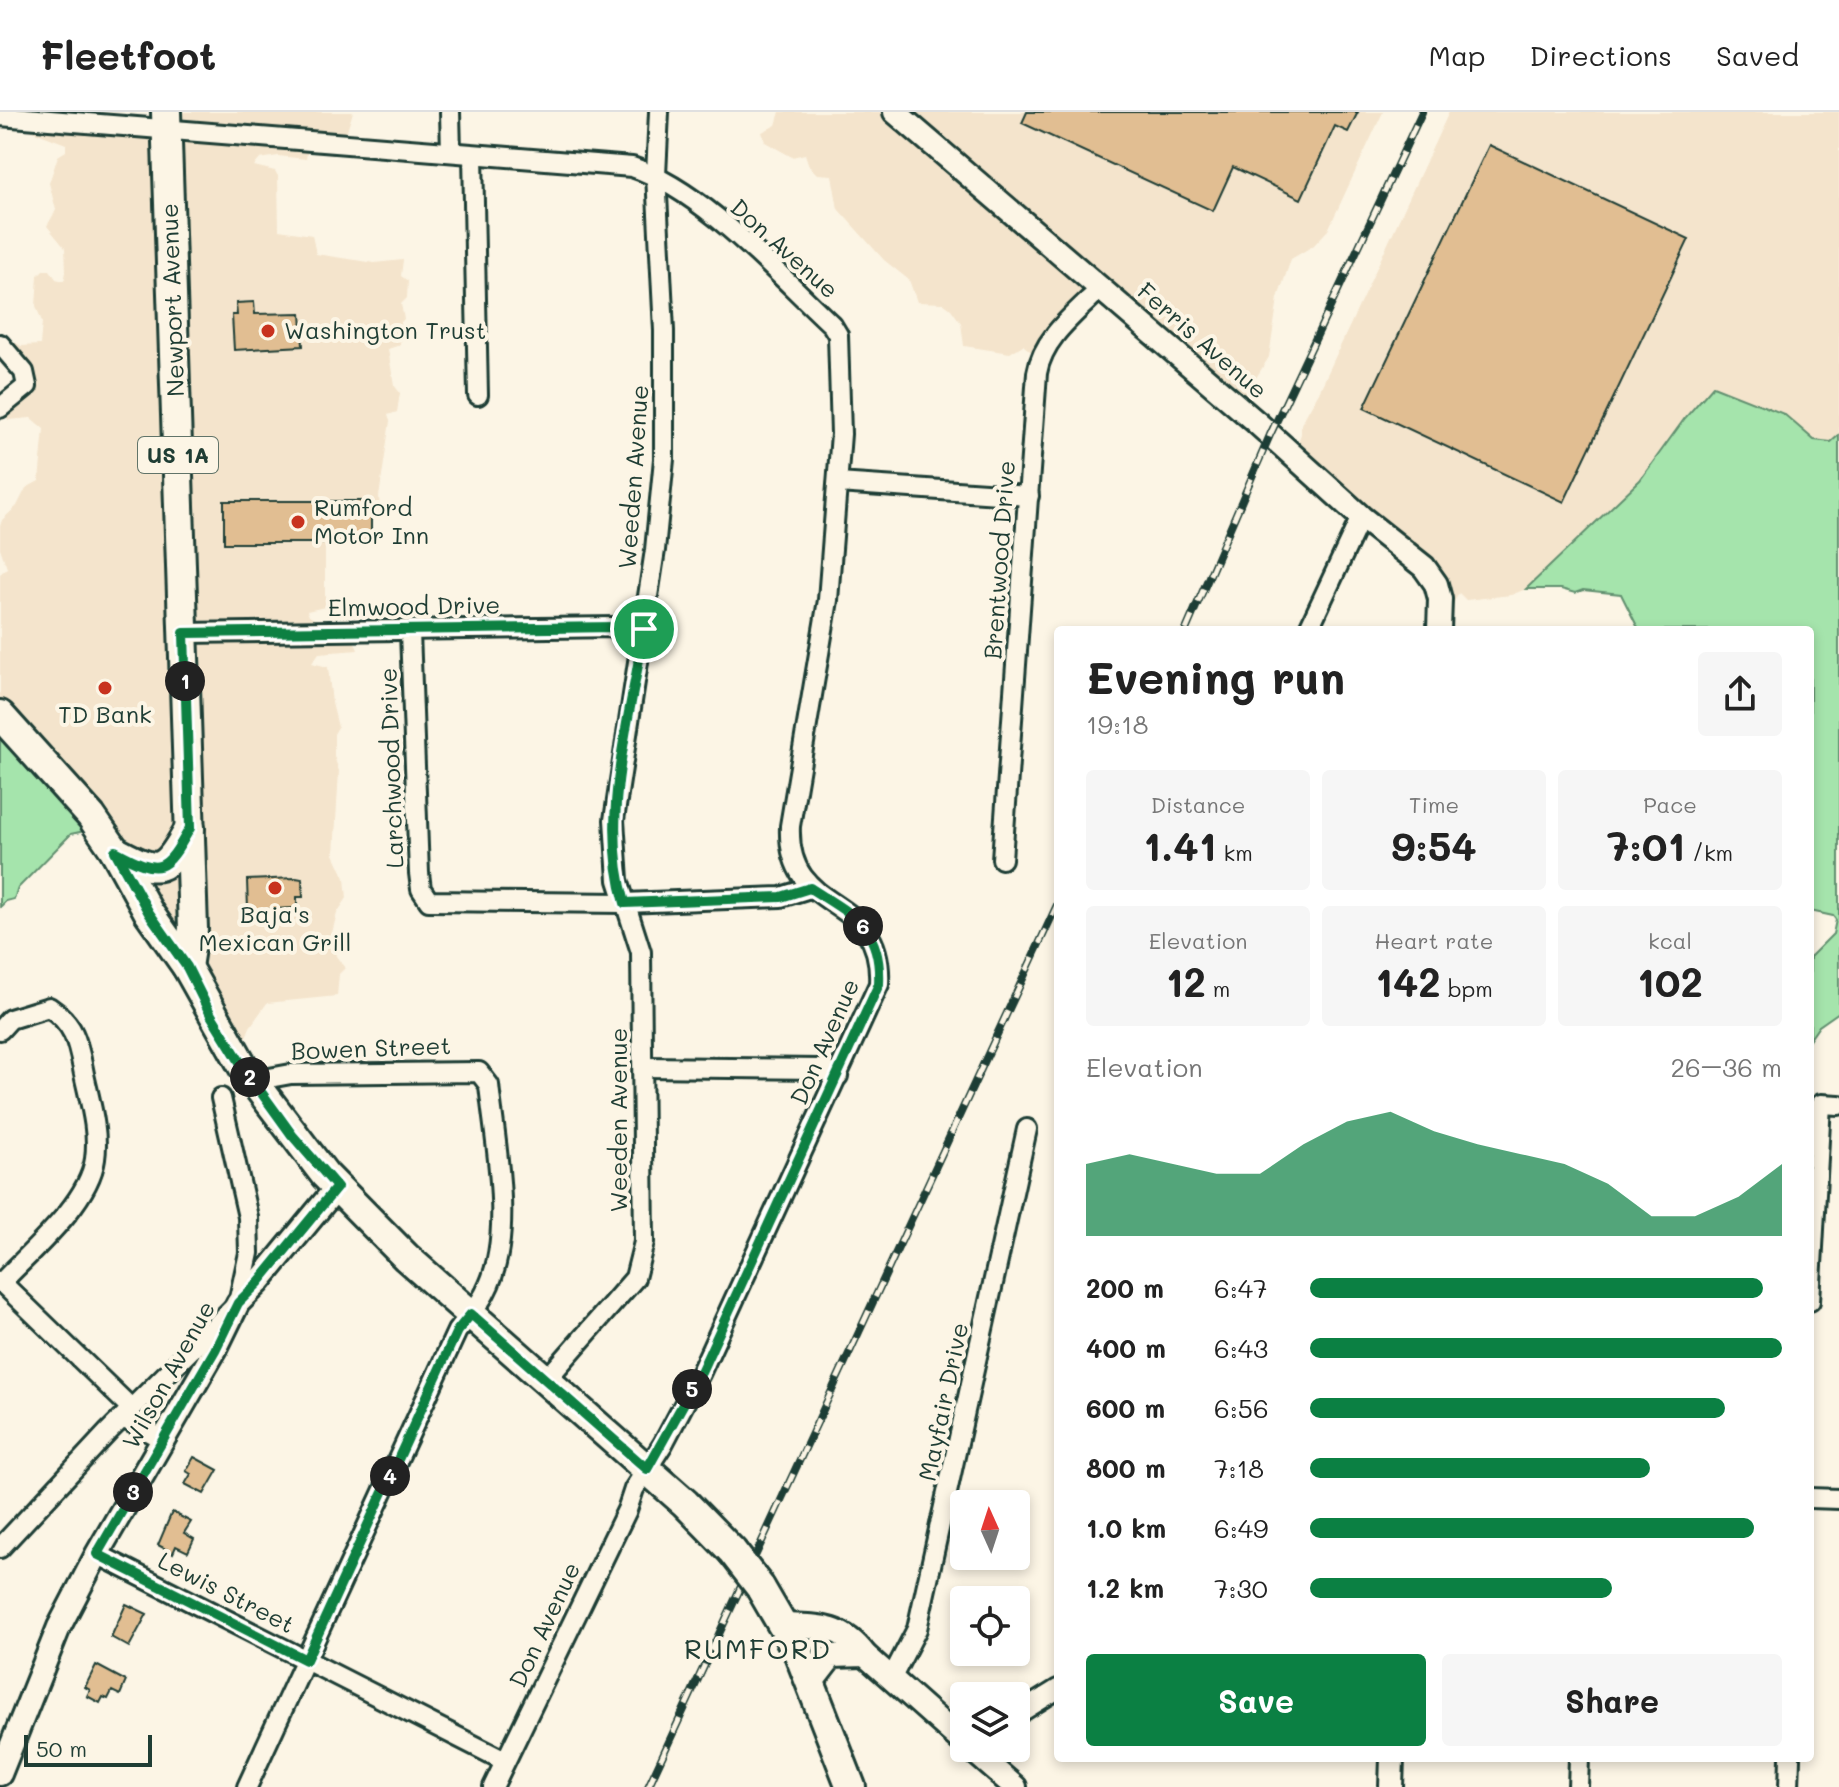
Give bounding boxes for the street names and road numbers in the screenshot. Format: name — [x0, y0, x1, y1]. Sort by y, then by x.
street label: Don Avenue — [725, 191, 845, 304]
street label: Newport Avenue — [153, 203, 190, 397]
street label: Ferris Avenue — [1132, 275, 1274, 405]
street label: Weeden Avenue — [611, 384, 654, 570]
road number: US 1A — [138, 437, 218, 473]
street label: Brentwood Drive — [976, 460, 1021, 660]
street label: Elmwood Drive — [328, 588, 500, 623]
street label: Larchwood Drive — [372, 667, 409, 869]
street label: Don Avenue — [782, 974, 865, 1109]
street label: Weeden Avenue — [602, 1028, 633, 1212]
street label: Bowen Street — [290, 1029, 451, 1066]
street label: Wilson Avenue — [114, 1295, 221, 1454]
street label: Mayfair Drive — [911, 1320, 974, 1484]
street label: Lewis Street — [153, 1544, 300, 1639]
street label: Don Avenue — [501, 1557, 586, 1692]

